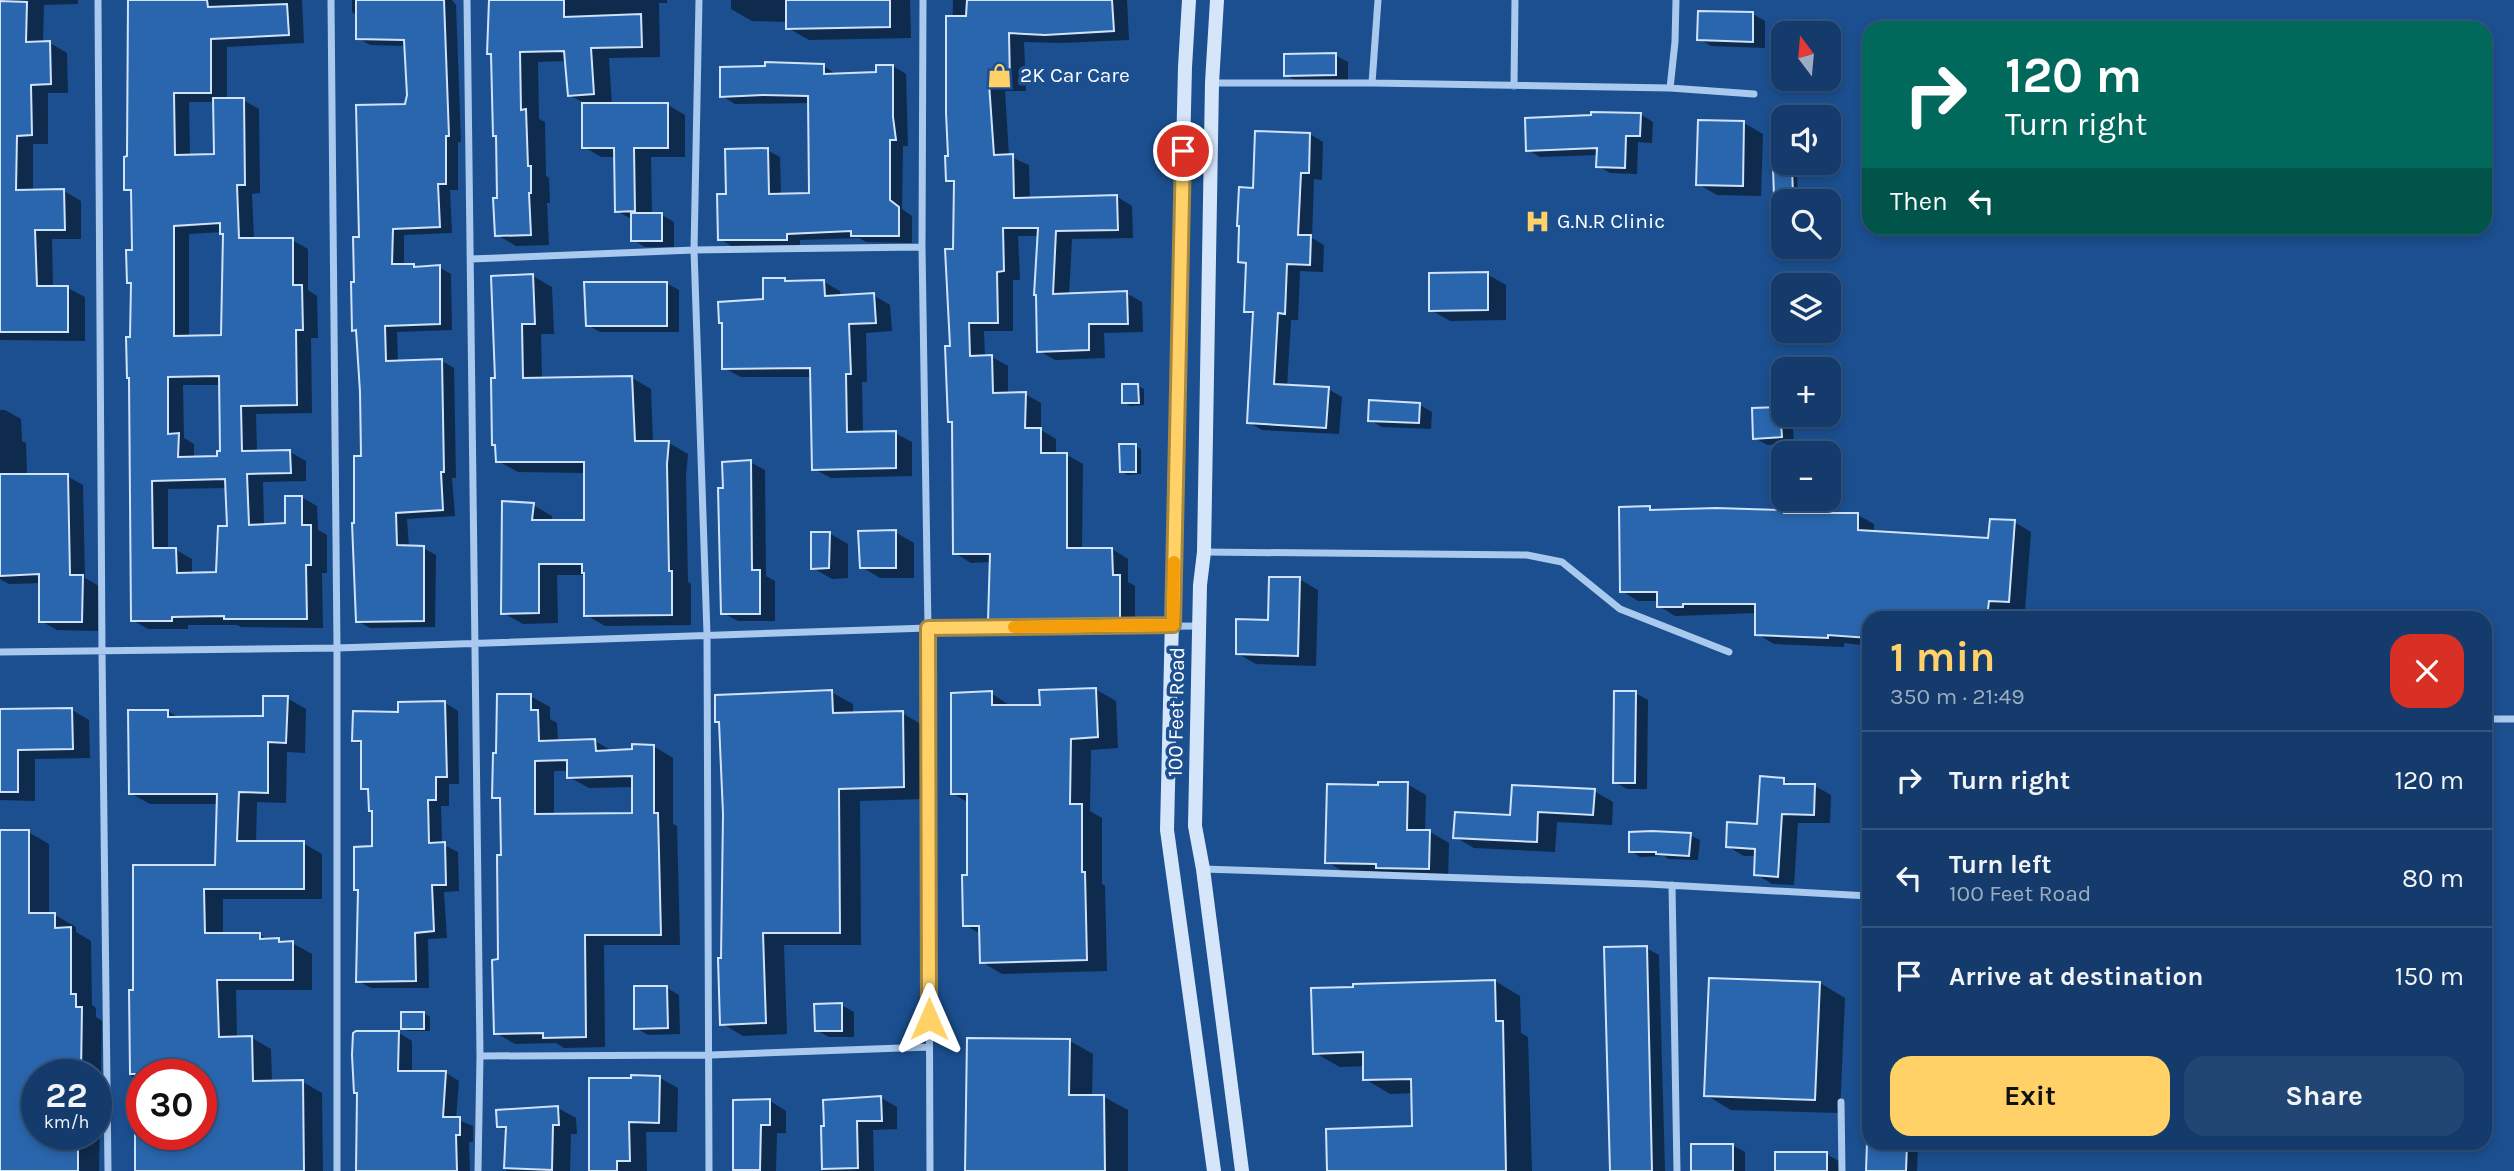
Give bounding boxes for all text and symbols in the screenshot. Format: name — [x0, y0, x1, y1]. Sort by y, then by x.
north arrow — [1771, 21, 1841, 91]
map controls — [1771, 21, 1841, 511]
text: 120 m — [2005, 47, 2142, 104]
icon: right — [1890, 49, 1981, 140]
shop icon: 2K Car Care — [986, 61, 1014, 89]
place label: 2K Car Care — [1020, 63, 1130, 87]
button: sound — [1771, 105, 1841, 175]
text: Turn right — [2005, 106, 2147, 143]
pin — [1153, 121, 1213, 181]
icon: arrive — [1164, 132, 1202, 170]
icon: left — [1962, 182, 2000, 220]
text: Then — [1890, 186, 1948, 217]
button: search — [1771, 189, 1841, 259]
hospital icon: G.N.R Clinic — [1523, 207, 1551, 235]
place label: G.N.R Clinic — [1557, 209, 1665, 233]
button: layers — [1771, 273, 1841, 343]
button: + — [1771, 357, 1841, 427]
button: − — [1771, 441, 1841, 511]
text: 1 min — [1890, 632, 1995, 682]
button: close — [2390, 634, 2464, 708]
street label: 100 Feet Road — [1163, 647, 1189, 777]
text: 350 m · 21:49 — [1890, 683, 2025, 710]
icon: right — [1890, 761, 1928, 799]
text: Turn right — [1949, 765, 2070, 796]
text: 120 m — [2394, 765, 2464, 796]
text: Turn left — [1949, 849, 2051, 880]
icon: left — [1890, 859, 1928, 897]
text: 80 m — [2402, 863, 2464, 894]
text: 100 Feet Road — [1949, 880, 2091, 907]
icon: arrive — [1890, 957, 1928, 995]
text: Arrive at destination — [1949, 961, 2203, 992]
text: 150 m — [2395, 961, 2464, 992]
position arrow — [892, 982, 966, 1056]
button: Exit — [1890, 1056, 2170, 1136]
button: Share — [2184, 1056, 2464, 1136]
speed limit sign: 30 — [126, 1059, 217, 1150]
text: 22 — [45, 1075, 88, 1116]
text: km/h — [44, 1111, 89, 1133]

